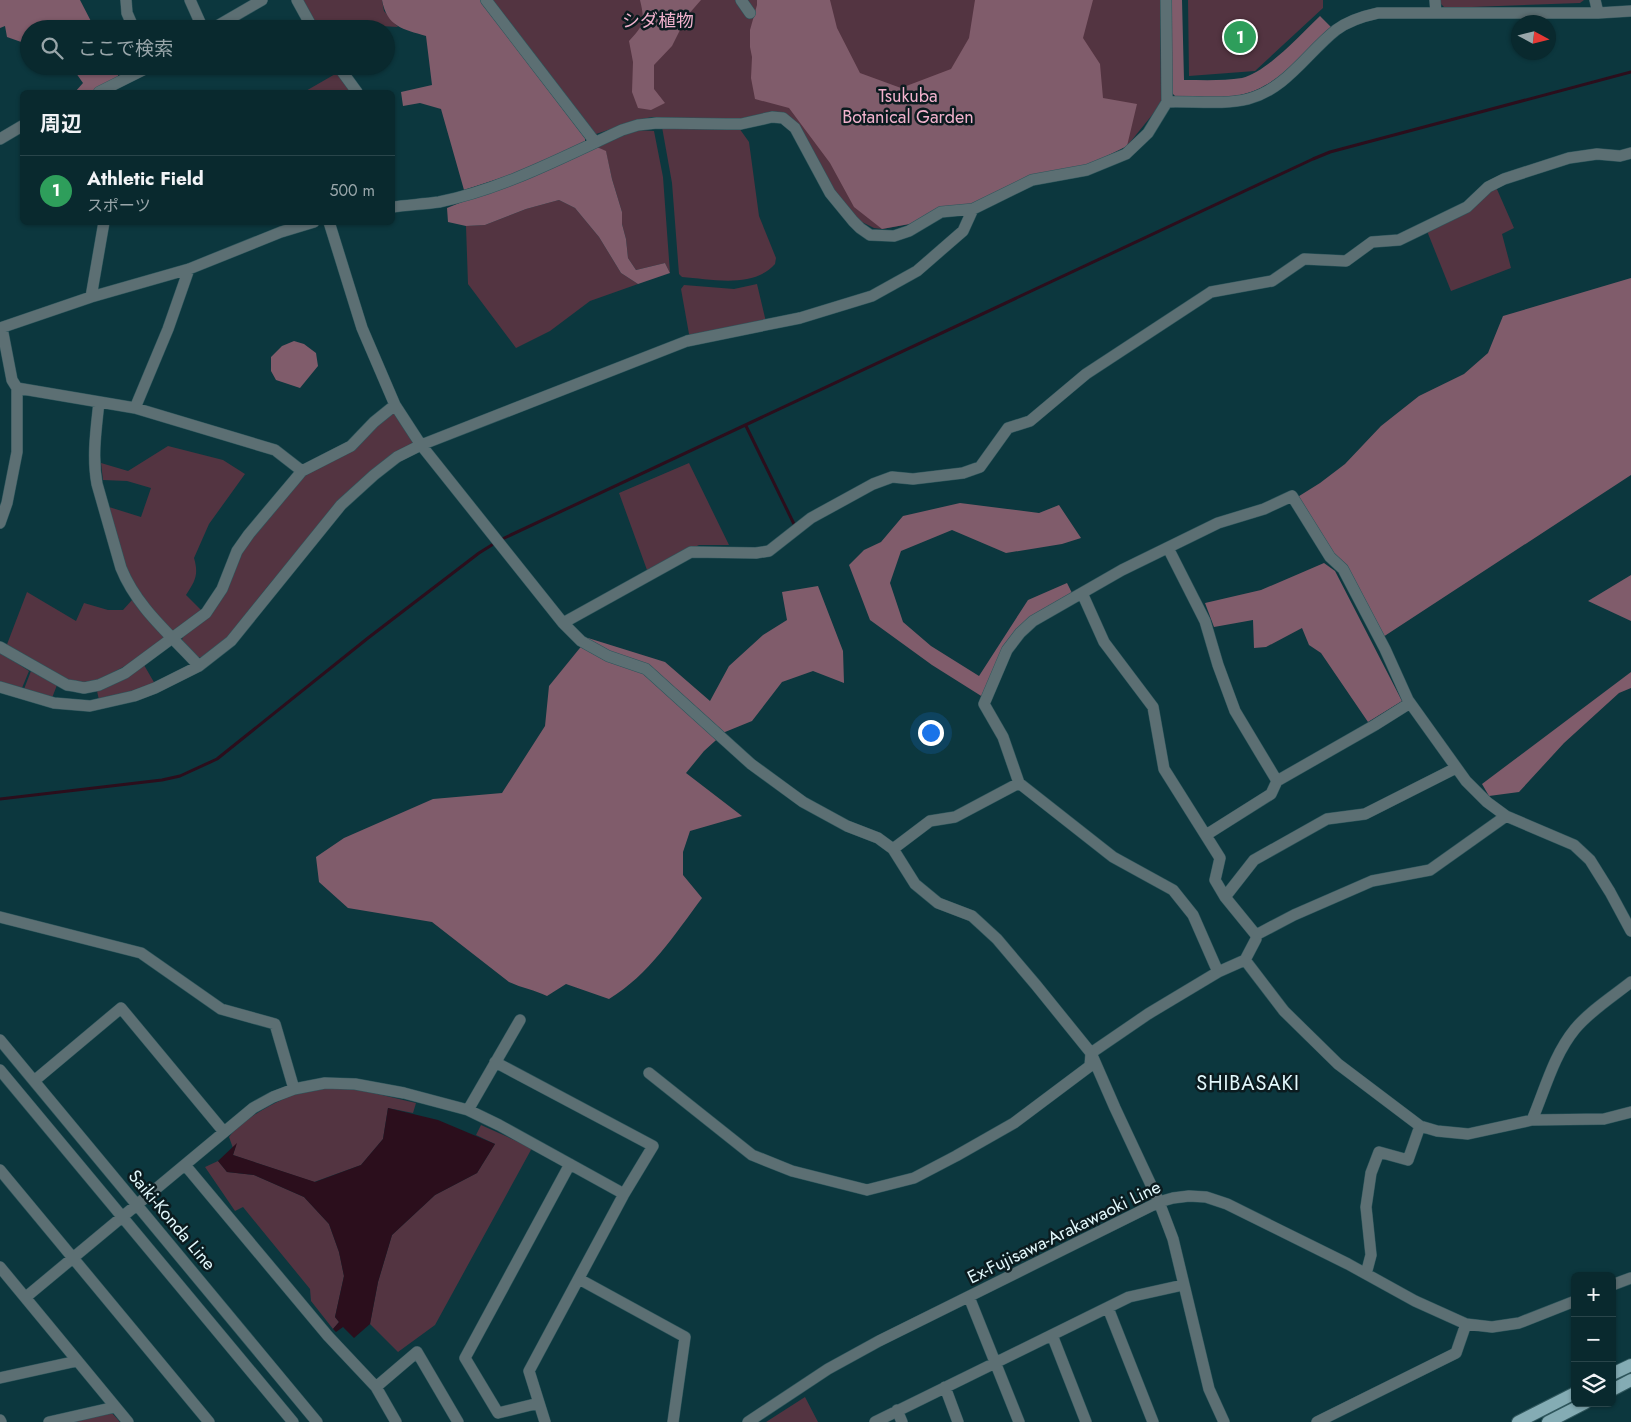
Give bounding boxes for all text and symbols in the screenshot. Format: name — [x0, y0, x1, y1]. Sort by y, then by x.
park label: シダ植物 — [622, 8, 694, 34]
north arrow — [1511, 15, 1556, 60]
pin: 1 — [1224, 18, 1256, 56]
search box — [20, 20, 395, 75]
icon: search — [38, 34, 66, 62]
text: ここで検索 — [78, 35, 173, 62]
park label: Tsukuba Botanical Garden — [842, 83, 974, 130]
text: 周辺 — [40, 109, 82, 139]
text: Athletic Field — [87, 165, 204, 192]
text: 1 — [52, 179, 60, 202]
text: 500 m — [329, 179, 375, 202]
text: スポーツ — [87, 194, 151, 217]
your location — [918, 720, 944, 746]
district label: SHIBASAKI — [1196, 1069, 1300, 1098]
street label: Saiki-Konda Line — [122, 1164, 222, 1276]
street label: Ex-Fujisawa-Arakawaoki Line — [963, 1174, 1165, 1290]
map controls — [1571, 1272, 1616, 1407]
button: + — [1571, 1272, 1616, 1317]
button: − — [1571, 1317, 1616, 1362]
button: layers — [1571, 1362, 1616, 1407]

